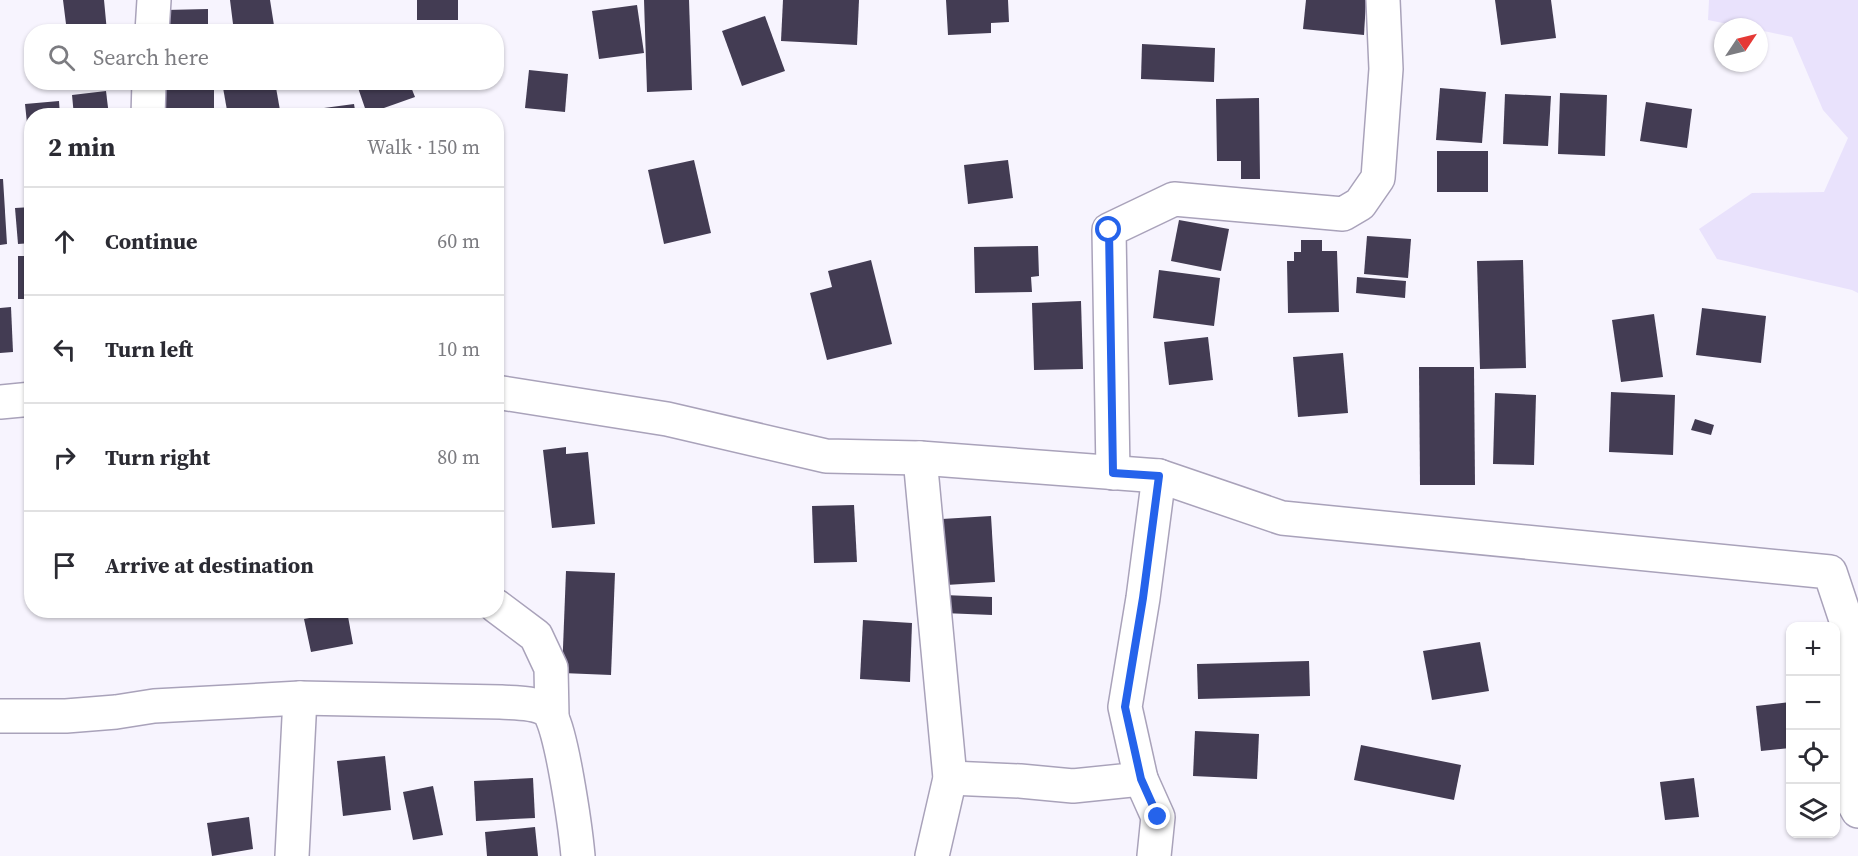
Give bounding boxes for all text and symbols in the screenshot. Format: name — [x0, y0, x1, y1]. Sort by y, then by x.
north arrow — [1714, 18, 1768, 72]
search box — [24, 24, 504, 90]
icon: search — [45, 41, 78, 74]
text: Search here — [93, 42, 209, 72]
text: 2 min — [48, 129, 115, 165]
text: Walk · 150 m — [367, 133, 480, 161]
route start — [1095, 216, 1121, 242]
icon: ahead — [48, 225, 81, 258]
text: Continue — [105, 226, 198, 256]
text: 60 m — [437, 227, 480, 255]
icon: left — [48, 333, 81, 366]
text: Turn left — [105, 334, 193, 364]
text: 10 m — [437, 335, 480, 363]
icon: right — [48, 441, 81, 474]
text: Turn right — [105, 442, 210, 472]
text: 80 m — [437, 443, 480, 471]
icon: arrive — [48, 549, 81, 582]
text: Arrive at destination — [105, 550, 314, 580]
map controls — [1786, 622, 1840, 838]
button: + — [1786, 622, 1840, 676]
button: − — [1786, 676, 1840, 730]
button: locate — [1786, 730, 1840, 784]
button: layers — [1786, 784, 1840, 838]
route end — [1144, 803, 1170, 829]

